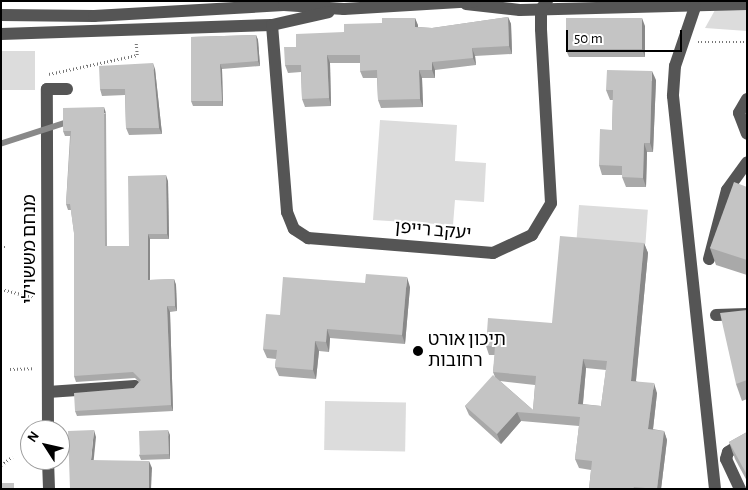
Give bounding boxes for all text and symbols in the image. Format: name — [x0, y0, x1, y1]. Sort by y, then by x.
scale bar — [568, 20, 684, 52]
text: 50 m — [574, 31, 603, 46]
street label: מנחם מששוילי — [19, 194, 41, 304]
street label: יעקב רייפן — [394, 217, 472, 245]
place label: תיכון אורט רחובות — [428, 330, 506, 372]
marker: תיכון אורט רחובות — [412, 345, 424, 357]
north arrow — [20, 420, 70, 470]
text: N — [25, 429, 42, 445]

